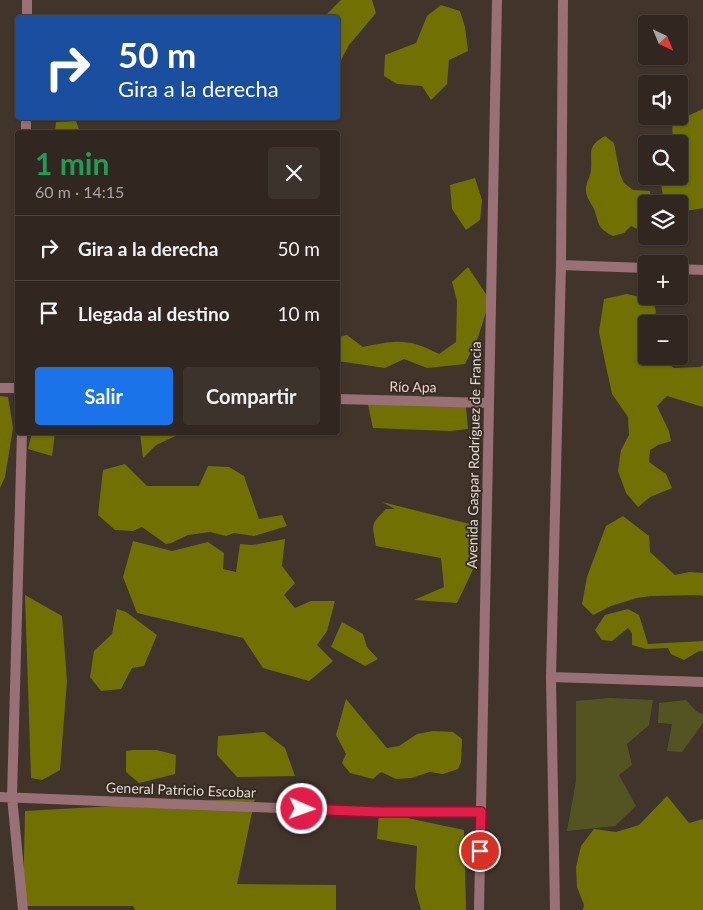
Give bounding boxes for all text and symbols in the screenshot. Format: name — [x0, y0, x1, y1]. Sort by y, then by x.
north arrow — [638, 15, 688, 65]
map controls — [638, 15, 688, 365]
text: 50 m — [118, 33, 196, 75]
icon: right — [35, 35, 100, 100]
text: Gira a la derecha — [118, 75, 279, 102]
button: sound — [638, 75, 688, 125]
button: search — [638, 135, 688, 185]
text: 1 min — [35, 145, 109, 181]
button: close — [268, 147, 320, 199]
text: 60 m · 14:15 — [35, 182, 124, 201]
button: layers — [638, 195, 688, 245]
icon: right — [35, 234, 63, 262]
text: Gira a la derecha — [78, 237, 218, 260]
text: 50 m — [277, 237, 320, 260]
button: + — [638, 255, 688, 305]
icon: arrive — [35, 299, 63, 327]
text: Llegada al destino — [78, 302, 230, 325]
text: 10 m — [277, 302, 320, 325]
button: − — [638, 315, 688, 365]
street label: Avenida Gaspar Rodríguez de Francia — [463, 341, 484, 569]
button: Salir — [35, 367, 173, 425]
button: Compartir — [183, 367, 320, 425]
street label: Río Apa — [389, 378, 437, 395]
street label: General Patricio Escobar — [106, 778, 256, 801]
position arrow — [275, 782, 327, 834]
pin — [459, 830, 501, 872]
icon: arrive — [466, 837, 494, 865]

